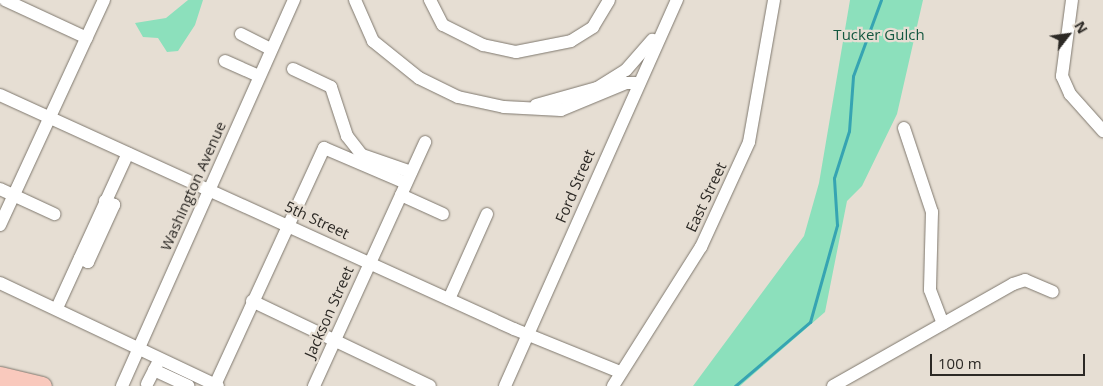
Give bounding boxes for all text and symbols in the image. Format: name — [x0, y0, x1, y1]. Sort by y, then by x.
north arrow — [1043, 10, 1093, 60]
text: N — [1070, 18, 1092, 37]
park label: Tucker Gulch — [833, 26, 925, 44]
street label: Washington Avenue — [156, 119, 230, 253]
street label: Ford Street — [552, 147, 598, 225]
street label: East Street — [682, 159, 730, 235]
street label: 5th Street — [282, 197, 352, 243]
street label: Jackson Street — [301, 263, 357, 361]
scale bar — [933, 344, 1088, 376]
text: 100 m — [938, 353, 982, 373]

